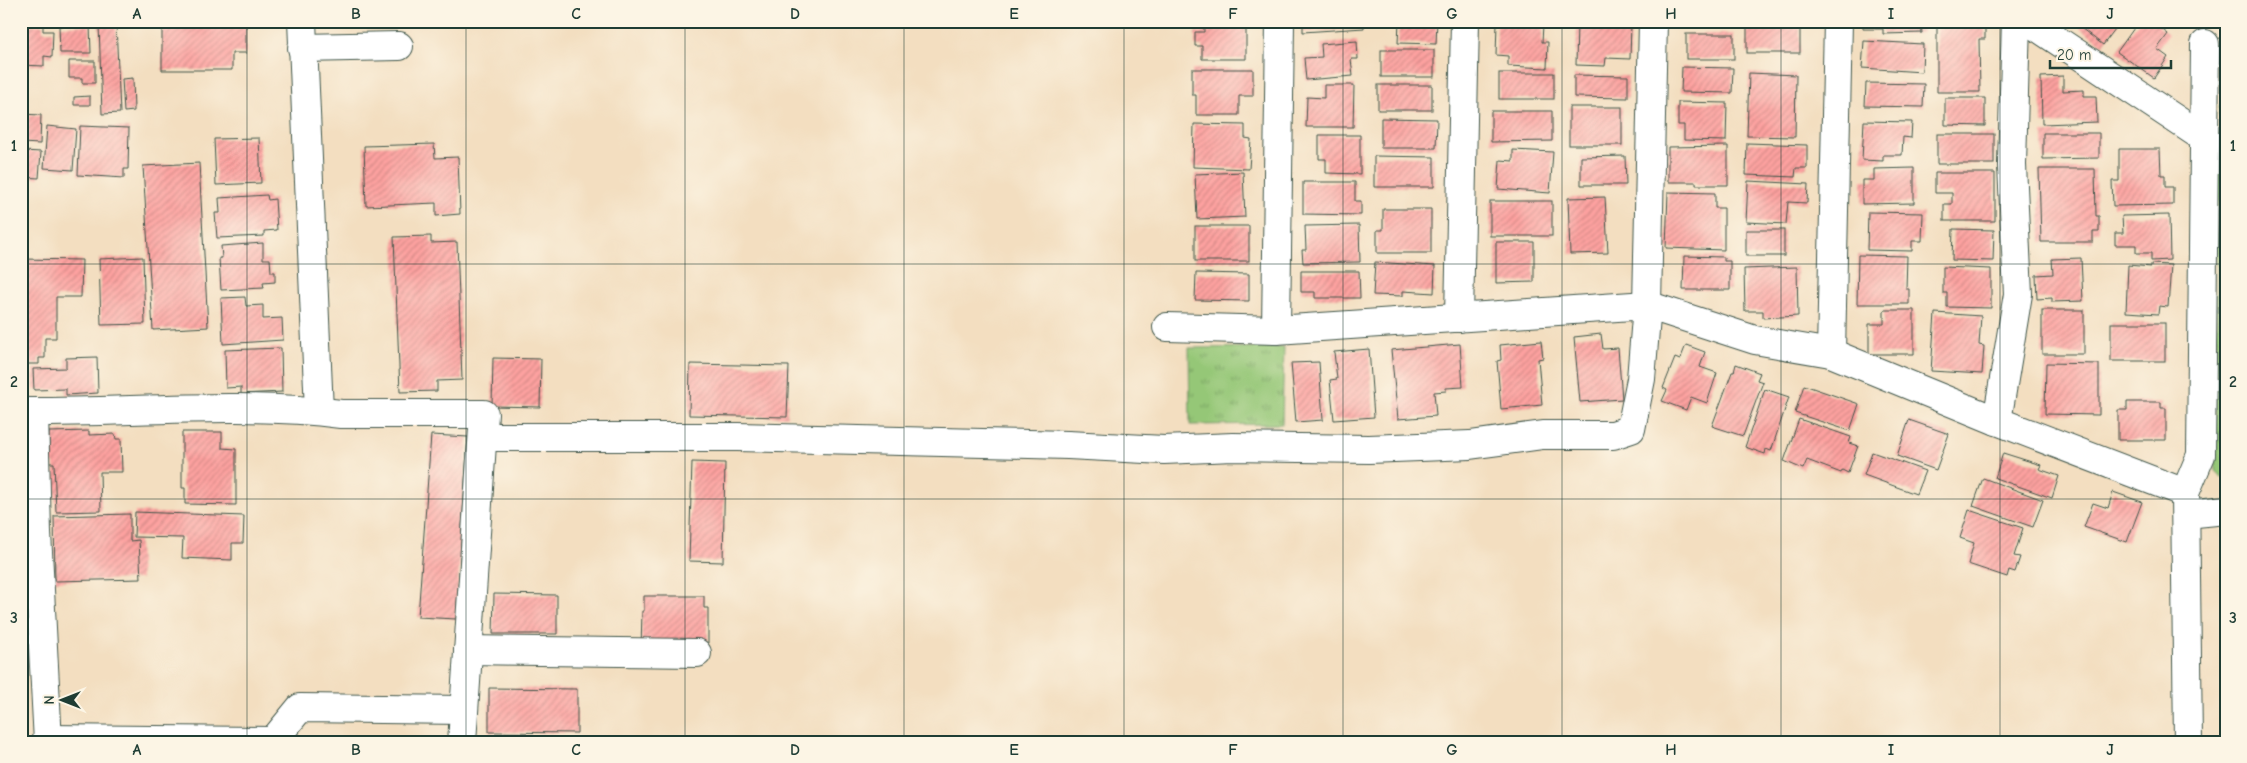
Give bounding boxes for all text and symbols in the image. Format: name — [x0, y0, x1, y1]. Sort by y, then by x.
text: A — [133, 5, 142, 23]
text: B — [351, 5, 361, 23]
text: C — [571, 5, 581, 23]
text: D — [790, 5, 800, 23]
text: E — [1009, 5, 1019, 23]
text: F — [1228, 5, 1238, 23]
text: G — [1446, 5, 1458, 23]
text: H — [1665, 5, 1677, 23]
text: I — [1888, 5, 1894, 23]
text: J — [2106, 5, 2114, 23]
scale bar — [2050, 38, 2171, 70]
text: 20 m — [2057, 46, 2091, 64]
text: 1 — [11, 137, 17, 155]
text: 1 — [2230, 137, 2236, 155]
text: 2 — [10, 373, 18, 391]
text: 2 — [2229, 373, 2237, 391]
text: 3 — [10, 609, 18, 627]
text: 3 — [2229, 609, 2237, 627]
north arrow — [38, 676, 88, 726]
text: N — [41, 695, 58, 705]
text: A — [133, 741, 142, 759]
text: B — [351, 741, 361, 759]
text: C — [571, 741, 581, 759]
text: D — [790, 741, 800, 759]
text: E — [1009, 741, 1019, 759]
text: F — [1228, 741, 1238, 759]
text: G — [1446, 741, 1458, 759]
text: H — [1665, 741, 1677, 759]
text: I — [1888, 741, 1894, 759]
text: J — [2106, 741, 2114, 759]

